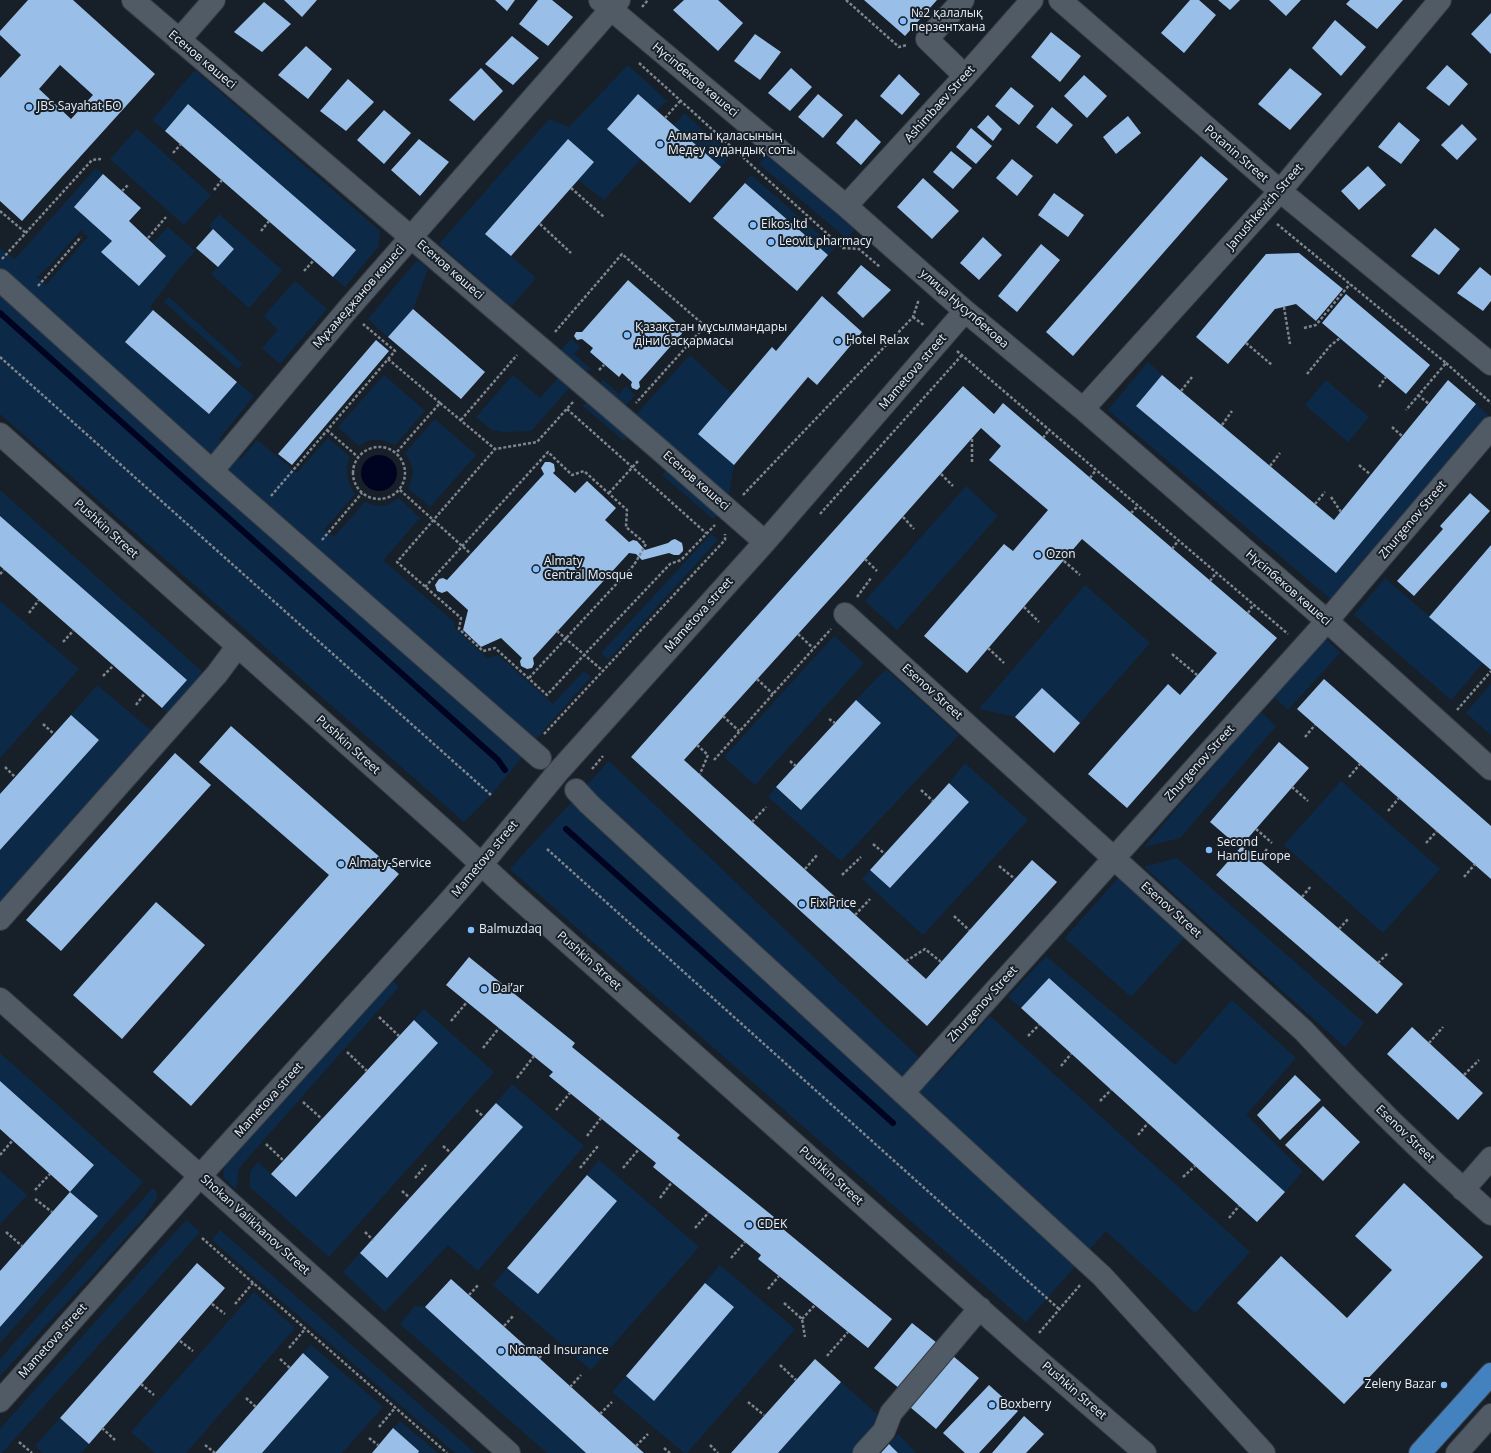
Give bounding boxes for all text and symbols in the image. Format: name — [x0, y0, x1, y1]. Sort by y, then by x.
place label: №2 қалалық перзентхана — [911, 7, 986, 35]
marker: №2 қалалық перзентхана — [898, 16, 908, 26]
street label: Есенов көшесі — [165, 28, 239, 92]
street label: Нүсіпбеков көшесі — [649, 40, 741, 120]
street label: Ashimbaev Street — [902, 63, 978, 145]
place label: JBS Sayahat БО — [37, 100, 122, 114]
marker: JBS Sayahat БО — [24, 102, 34, 112]
street label: Potanin Street — [1201, 122, 1271, 186]
place label: Алматы қаласының Медеу аудандық соты — [668, 130, 796, 158]
marker: Алматы қаласының Медеу аудандық соты — [655, 139, 665, 149]
street label: Janushkevich Street — [1224, 161, 1306, 253]
place label: Eikos ltd — [761, 218, 808, 232]
marker: Eikos ltd — [748, 220, 758, 230]
place label: Leovit pharmacy — [779, 235, 871, 249]
street label: Есенов көшесі — [414, 237, 486, 303]
marker: Leovit pharmacy — [766, 237, 776, 247]
street label: Мұхамеджанов көшесі — [310, 242, 408, 352]
street label: улица Нусупбекова — [917, 267, 1011, 351]
place label: Қазақстан мұсылмандары діни басқармасы — [635, 321, 787, 349]
marker: Қазақстан мұсылмандары діни басқармасы — [622, 330, 632, 340]
street label: Mametovа street — [876, 331, 950, 413]
place label: Hotel Relax — [846, 334, 909, 348]
marker: Hotel Relax — [833, 336, 843, 346]
street label: Есенов көшесі — [660, 448, 732, 514]
street label: Zhurgenov Street — [1376, 478, 1450, 562]
street label: Pushkin Street — [71, 497, 141, 561]
street label: Нүсіпбеков көшесі — [1243, 547, 1333, 629]
place label: Ozon — [1046, 548, 1076, 562]
marker: Ozon — [1033, 550, 1043, 560]
place label: Almaty Central Mosque — [544, 555, 633, 583]
marker: Almaty Central Mosque — [531, 564, 541, 574]
street label: Mametovа street — [662, 575, 736, 655]
street label: Esenov Street — [899, 661, 965, 723]
street label: Pushkin Street — [313, 713, 383, 777]
street label: Zhurgenov Street — [1162, 722, 1238, 804]
street label: Mametovа street — [449, 818, 521, 900]
place label: Second Hand Europe — [1217, 836, 1291, 864]
marker: Second Hand Europe — [1204, 845, 1214, 855]
place label: Almaty-Service — [349, 857, 431, 871]
marker: Almaty-Service — [336, 859, 346, 869]
street label: Esenov Street — [1138, 879, 1204, 941]
place label: Fix Price — [810, 897, 856, 911]
marker: Fix Price — [797, 899, 807, 909]
place label: Balmuzdaq — [479, 923, 542, 937]
marker: Balmuzdaq — [466, 925, 476, 935]
street label: Pushkin Street — [554, 929, 624, 993]
street label: Zhurgenov Street — [945, 963, 1021, 1045]
place label: Dai’ar — [492, 982, 524, 996]
marker: Dai’ar — [479, 984, 489, 994]
street label: Mametovа street — [232, 1060, 306, 1140]
street label: Esenov Street — [1373, 1102, 1437, 1166]
street label: Pushkin Street — [796, 1144, 866, 1208]
street label: Shokan Valikhanov Street — [197, 1172, 313, 1278]
place label: CDEK — [757, 1218, 787, 1232]
marker: CDEK — [744, 1220, 754, 1230]
street label: Mametovа street — [16, 1301, 90, 1381]
place label: Nomad Insurance — [509, 1344, 609, 1358]
marker: Nomad Insurance — [496, 1346, 506, 1356]
street label: Pushkin Street — [1039, 1359, 1109, 1423]
place label: Zeleny Bazar — [1365, 1378, 1436, 1392]
marker: Zeleny Bazar — [1439, 1380, 1449, 1390]
place label: Boxberry — [1000, 1398, 1051, 1412]
marker: Boxberry — [987, 1400, 997, 1410]

